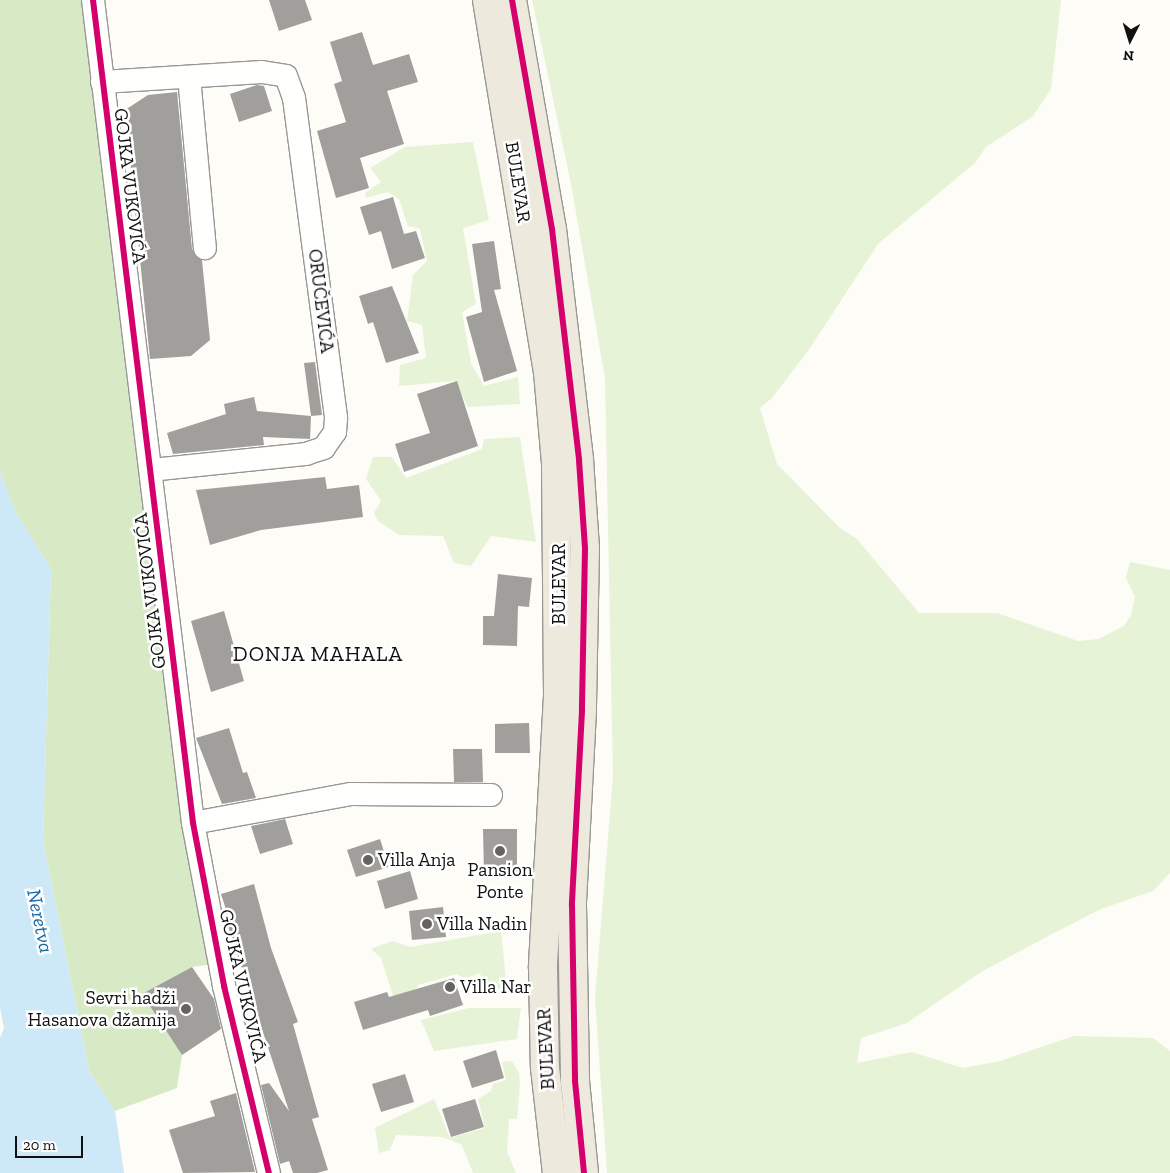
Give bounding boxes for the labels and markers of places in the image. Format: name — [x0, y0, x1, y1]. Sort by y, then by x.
marker: Pansion Ponte — [494, 845, 506, 857]
place label: Villa Anja — [378, 849, 456, 871]
marker: Villa Anja — [362, 854, 374, 866]
place label: Pansion Ponte — [467, 859, 533, 903]
place label: Villa Nadin — [437, 913, 527, 935]
marker: Villa Nadin — [421, 918, 433, 930]
place label: Villa Nar — [460, 976, 532, 998]
marker: Villa Nar — [444, 981, 456, 993]
place label: Sevri hadži Hasanova džamija — [28, 987, 176, 1031]
marker: Sevri hadži Hasanova džamija — [180, 1003, 192, 1015]

